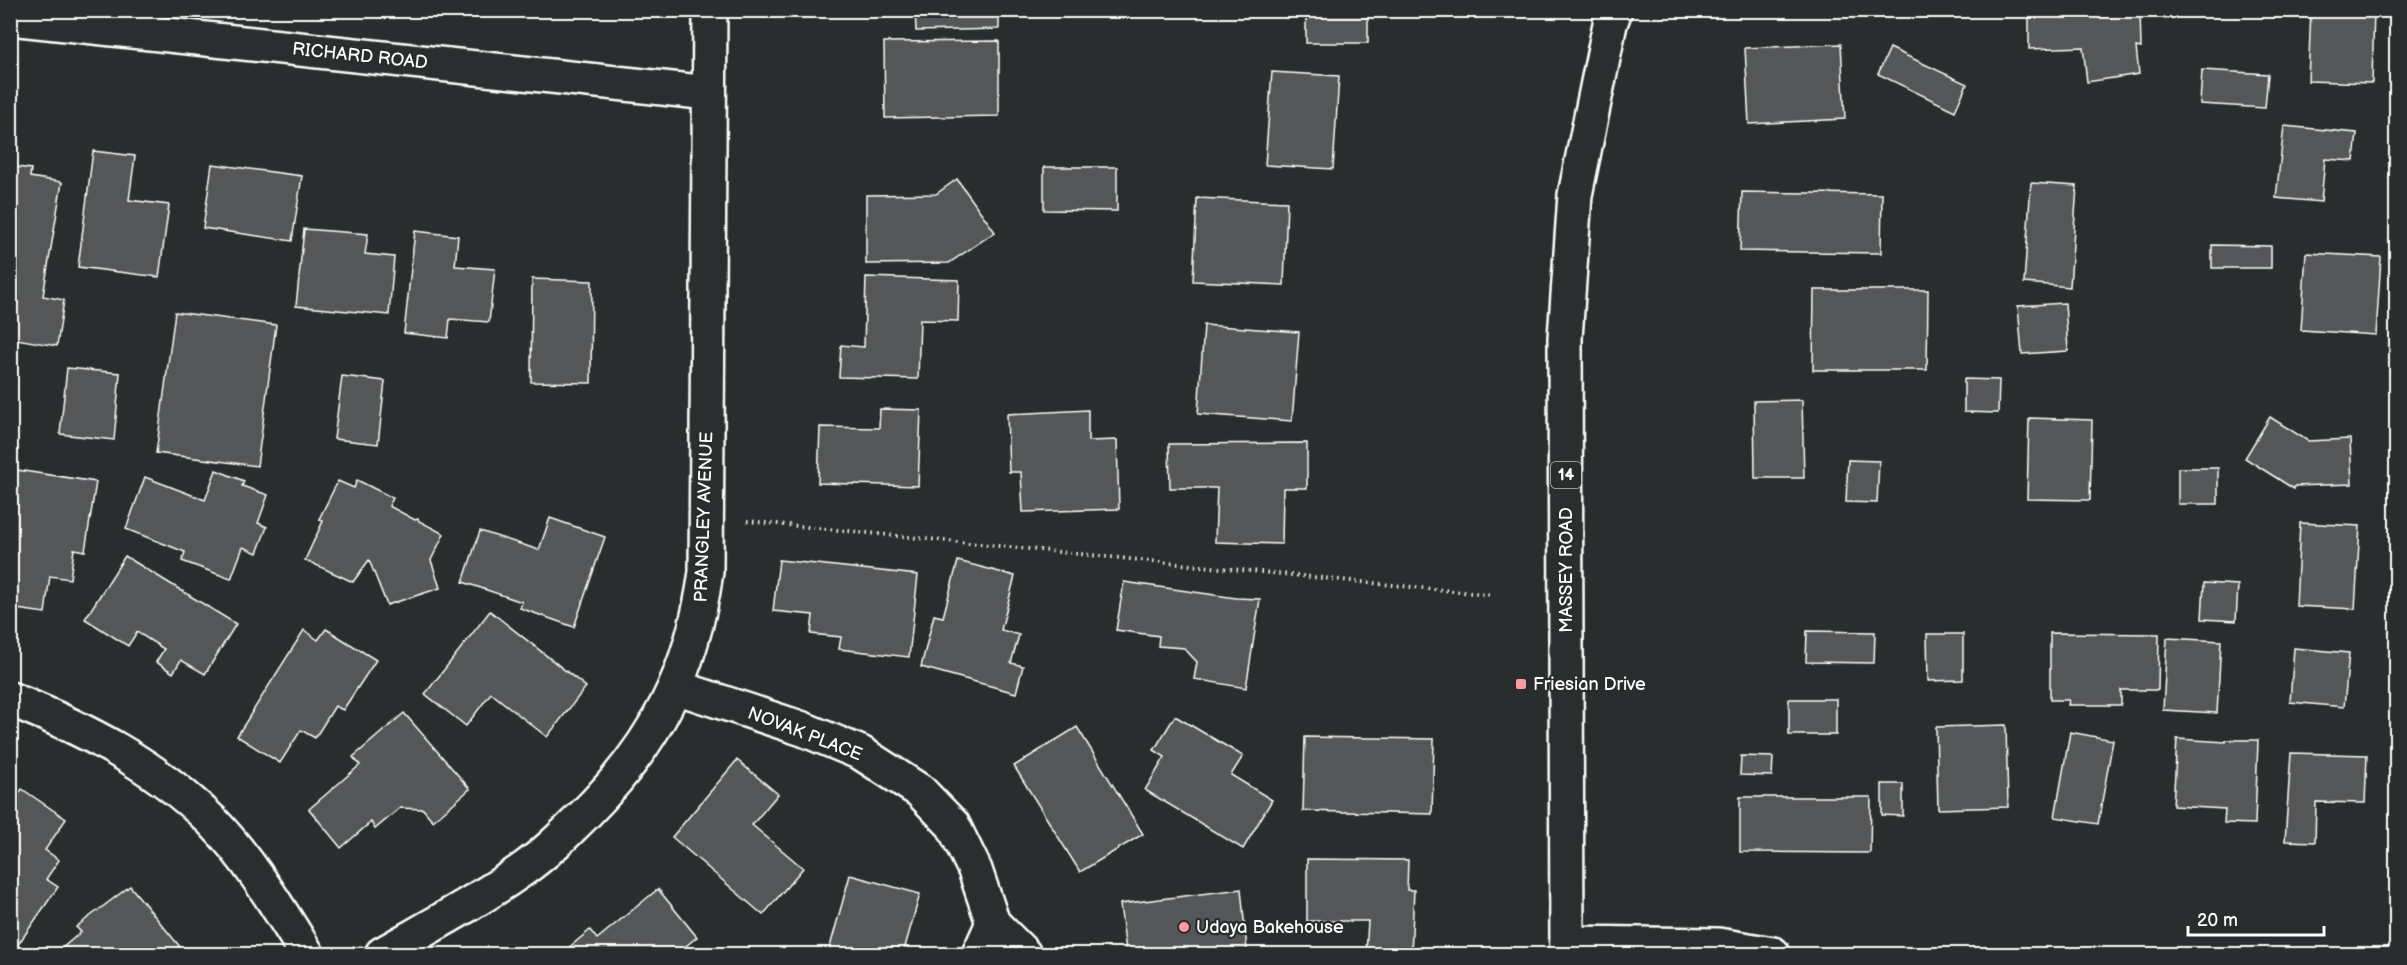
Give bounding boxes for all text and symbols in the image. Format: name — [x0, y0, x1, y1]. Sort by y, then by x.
street label: RICHARD ROAD — [291, 38, 429, 74]
street label: PRANGLEY AVENUE — [691, 431, 717, 603]
road number: 14 — [1551, 462, 1581, 488]
street label: MASSEY ROAD — [1556, 507, 1577, 633]
place label: Friesian Drive — [1533, 674, 1646, 695]
marker: Friesian Drive — [1514, 677, 1528, 691]
street label: NOVAK PLACE — [745, 703, 865, 766]
scale bar — [2188, 899, 2324, 937]
text: 20 m — [2197, 910, 2238, 931]
place label: Udaya Bakehouse — [1196, 917, 1344, 938]
marker: Udaya Bakehouse — [1177, 920, 1191, 934]

